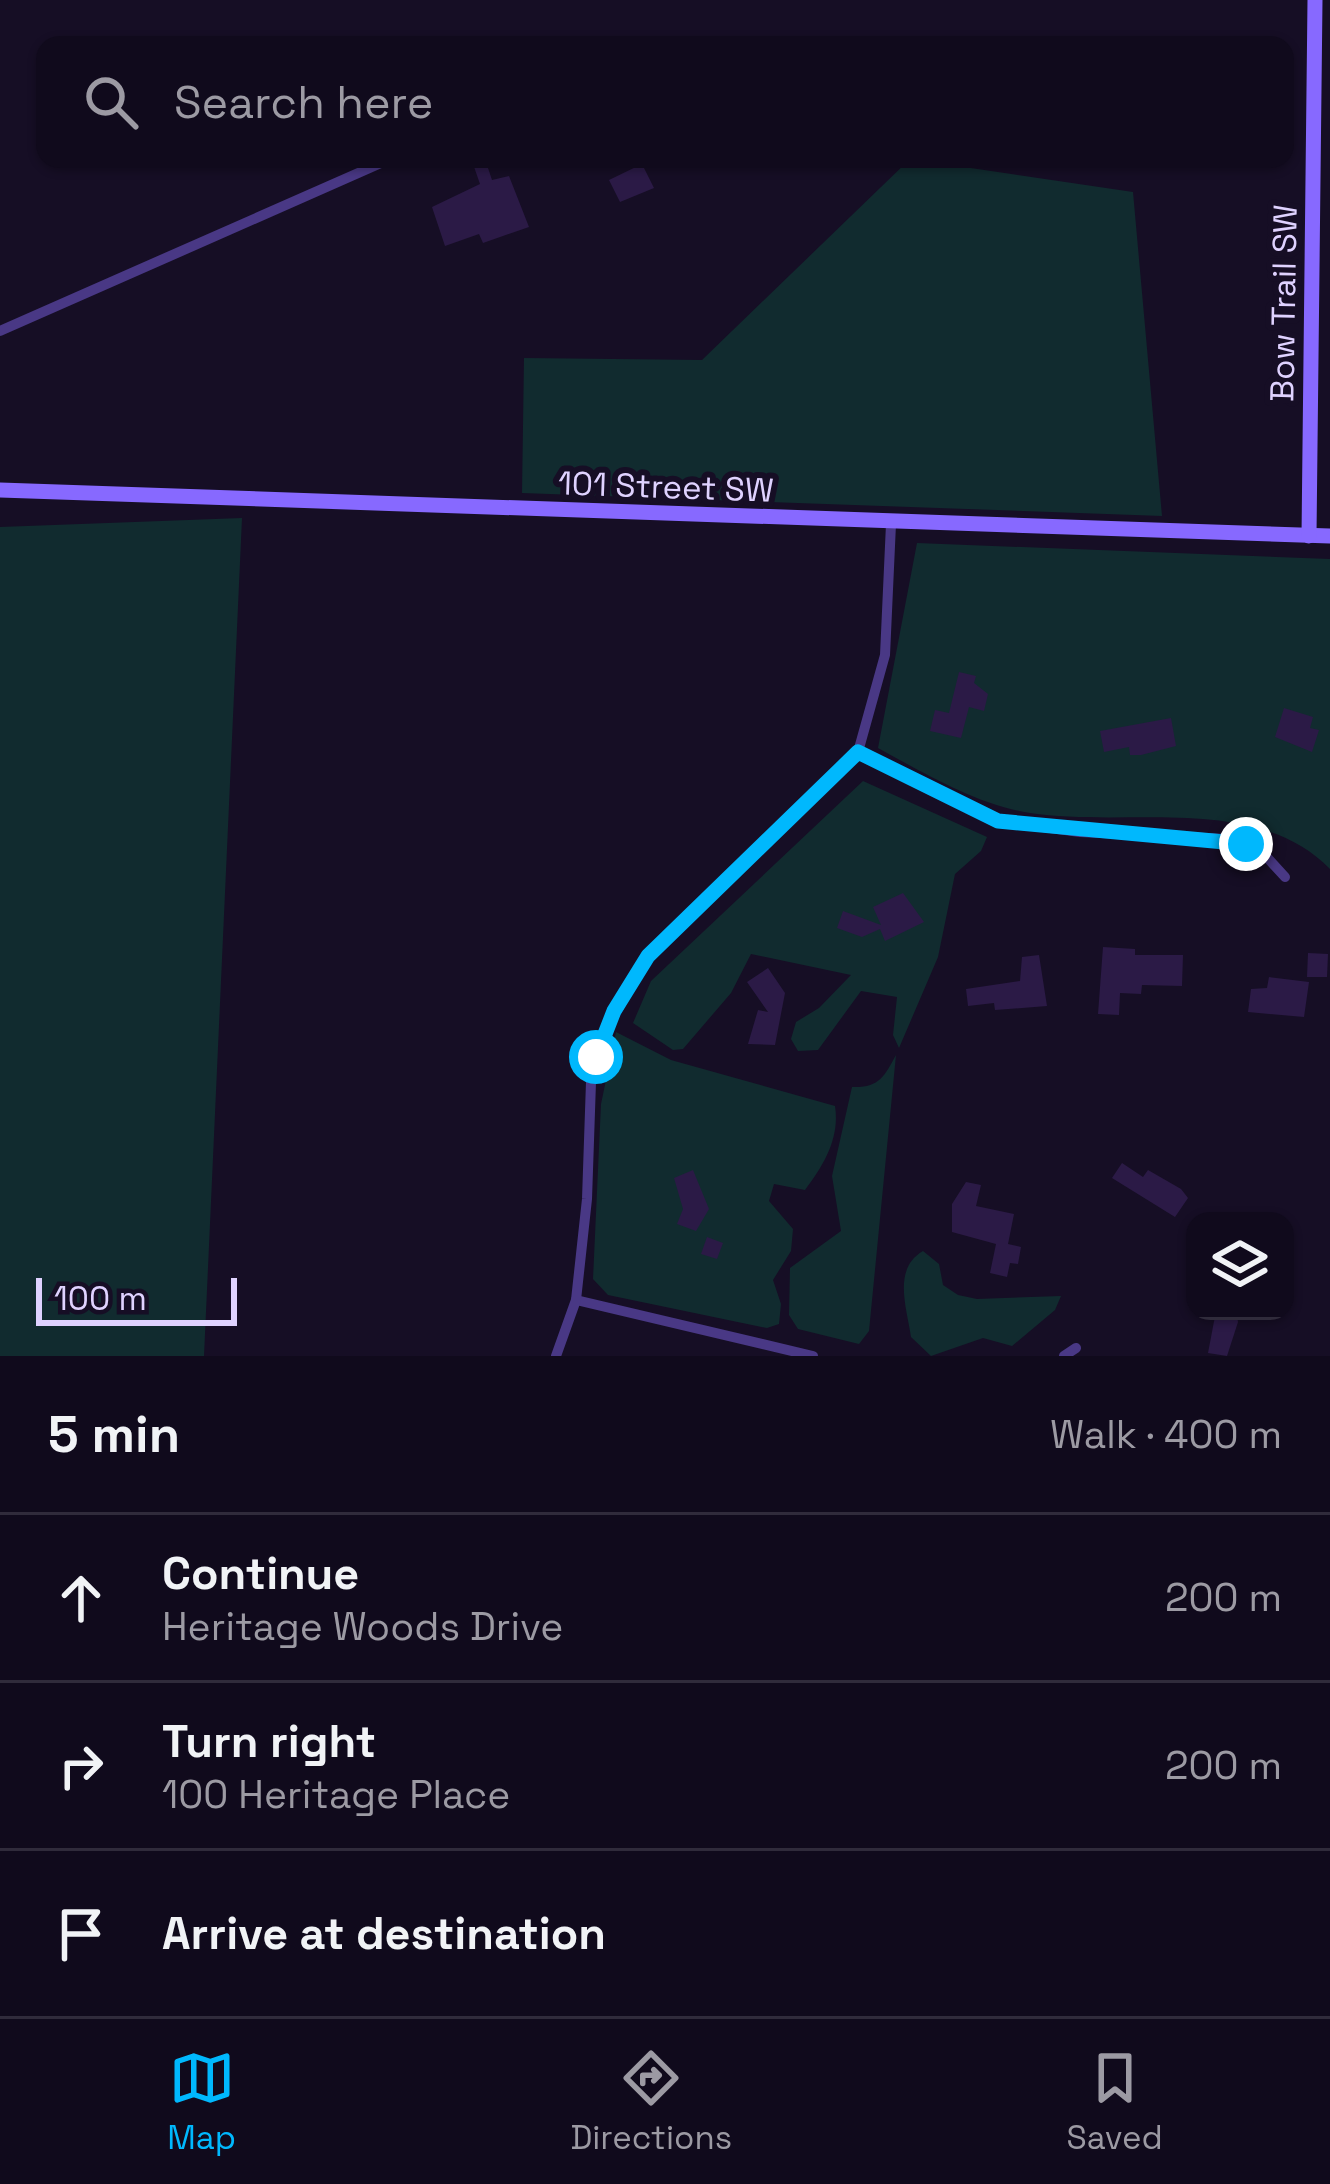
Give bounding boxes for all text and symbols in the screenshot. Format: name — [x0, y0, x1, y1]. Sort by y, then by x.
search box — [36, 36, 1294, 168]
icon: search — [78, 69, 144, 135]
text: Search here — [174, 74, 433, 131]
street label: Bow Trail SW — [1261, 204, 1307, 402]
street label: 101 Street SW — [557, 462, 774, 512]
route end — [1219, 817, 1273, 871]
route start — [569, 1030, 623, 1084]
map controls — [1186, 1212, 1294, 1320]
button: layers — [1186, 1212, 1294, 1320]
scale bar — [36, 1272, 237, 1325]
text: 100 m — [54, 1278, 147, 1320]
text: 5 min — [48, 1402, 180, 1467]
text: Walk · 400 m — [1050, 1410, 1282, 1459]
text: Continue — [162, 1545, 359, 1602]
icon: ahead — [48, 1565, 114, 1631]
text: 200 m — [1165, 1573, 1282, 1622]
text: Heritage Woods Drive — [162, 1602, 563, 1651]
text: Turn right — [162, 1713, 376, 1770]
icon: right — [48, 1733, 114, 1799]
text: 200 m — [1165, 1741, 1282, 1790]
text: 100 Heritage Place — [162, 1770, 510, 1819]
icon: arrive — [48, 1901, 114, 1967]
text: Arrive at destination — [162, 1905, 606, 1962]
tab: Map — [167, 2045, 236, 2159]
tab: Directions — [570, 2045, 732, 2159]
tab: Saved — [1067, 2045, 1163, 2159]

